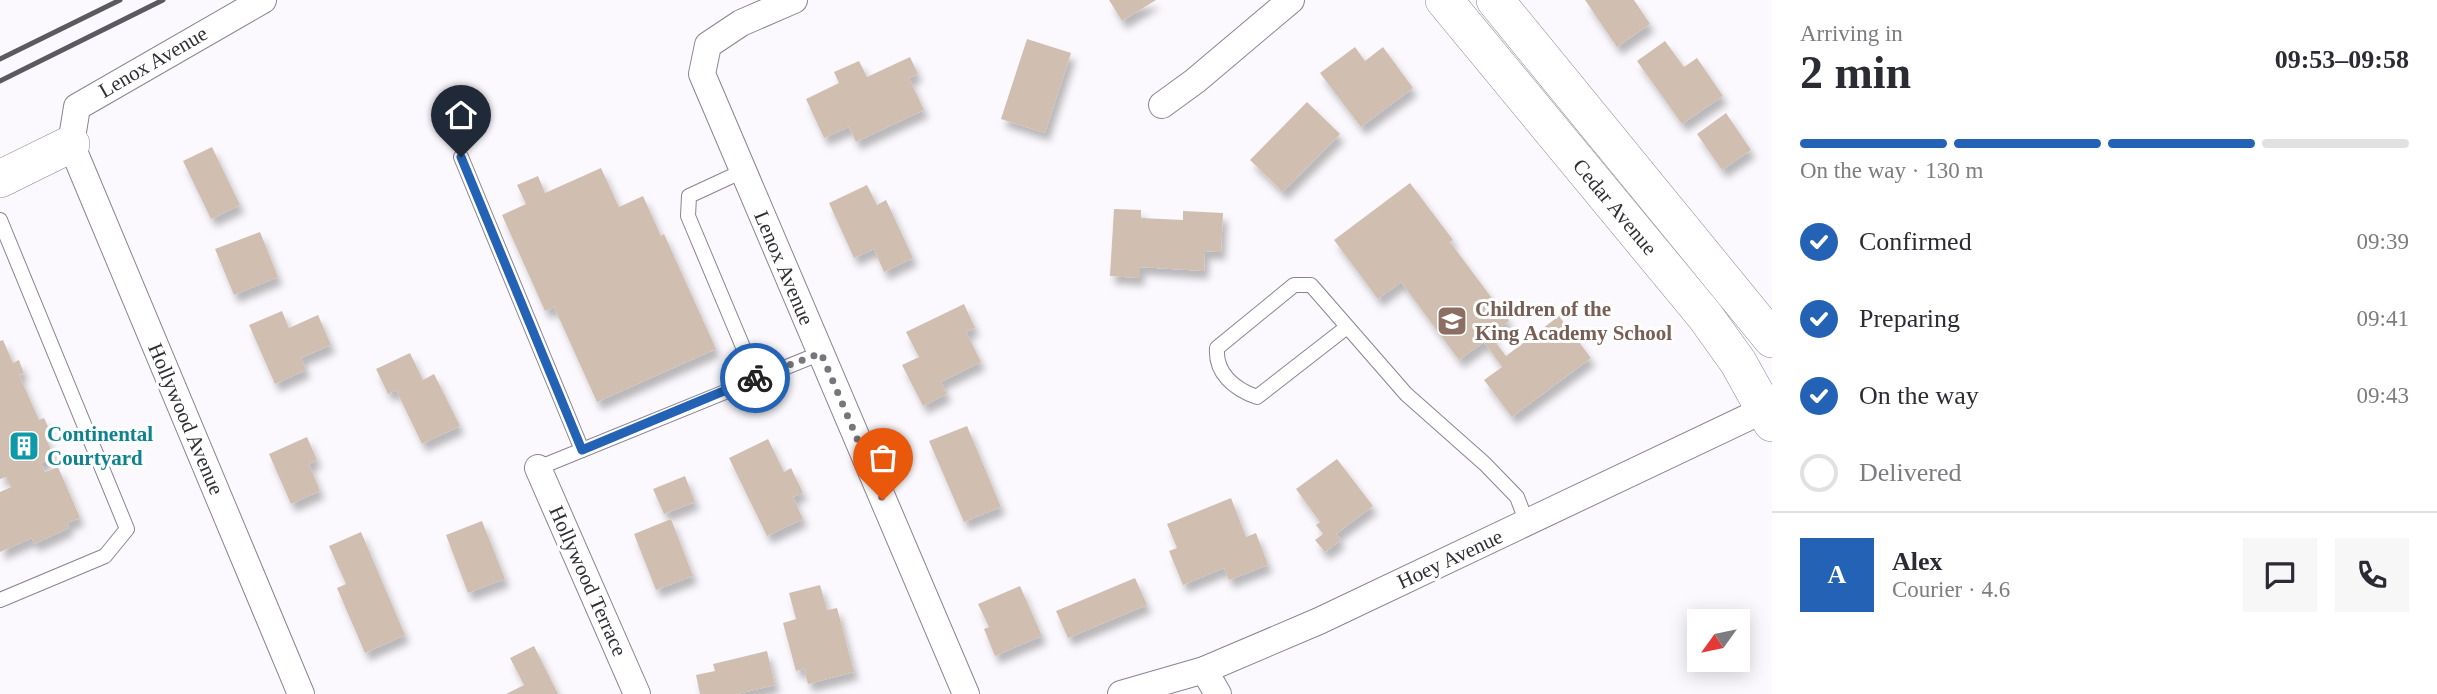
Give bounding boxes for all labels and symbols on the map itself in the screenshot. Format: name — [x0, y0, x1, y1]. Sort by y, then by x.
street label: Lenox Avenue — [94, 21, 212, 103]
pin — [431, 85, 491, 157]
street label: Cedar Avenue — [1568, 154, 1662, 260]
street label: Lenox Avenue — [749, 207, 819, 329]
place label: Children of the King Academy School — [1475, 297, 1672, 345]
school or university icon: Children of the King Academy School — [1435, 304, 1469, 338]
street label: Hollywood Avenue — [143, 340, 229, 498]
courier — [720, 343, 790, 413]
place label: Continental Courtyard — [47, 422, 153, 470]
pin — [853, 428, 913, 500]
building icon: Continental Courtyard — [7, 429, 41, 463]
street label: Hollywood Terrace — [544, 502, 632, 660]
street label: Hoey Avenue — [1394, 524, 1506, 594]
north arrow — [1687, 609, 1750, 672]

